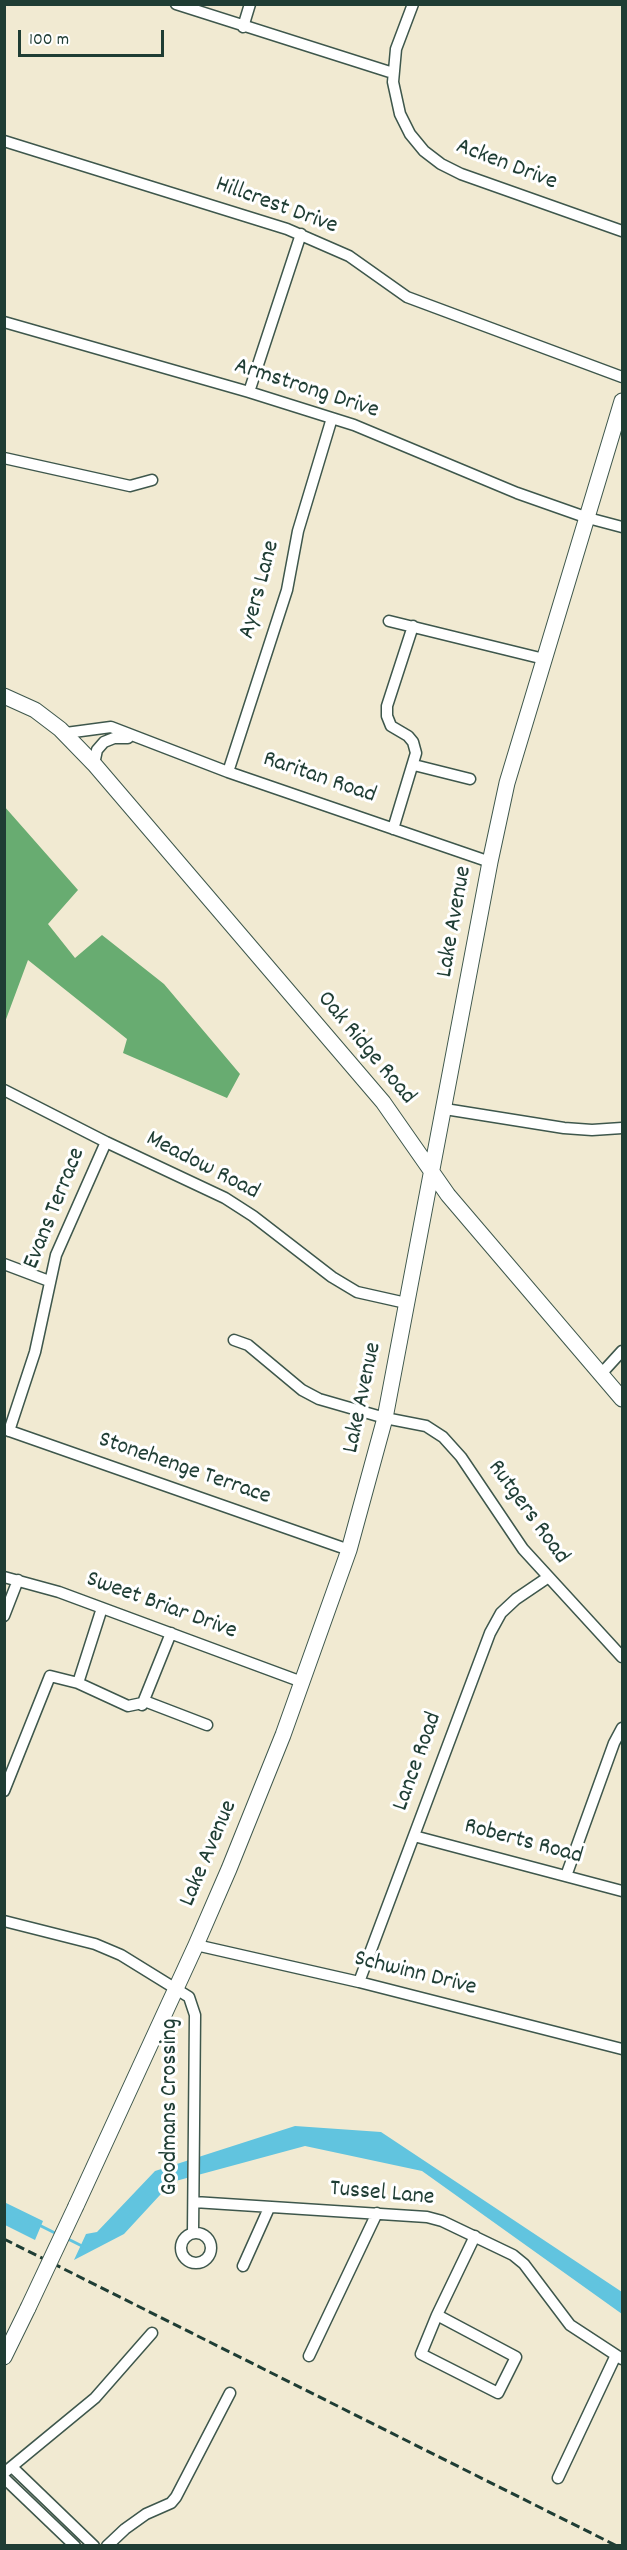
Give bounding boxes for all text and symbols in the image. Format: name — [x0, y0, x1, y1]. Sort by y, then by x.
scale bar — [21, 18, 166, 56]
text: 100 m — [29, 28, 69, 53]
street label: Acken Drive — [451, 134, 561, 198]
street label: Hillcrest Drive — [211, 172, 341, 242]
street label: Armstrong Drive — [230, 353, 382, 427]
street label: Ayers Lane — [234, 538, 288, 642]
street label: Raritan Road — [259, 746, 379, 812]
street label: Lake Avenue — [432, 864, 480, 980]
street label: Oak Ridge Road — [309, 986, 421, 1112]
street label: Meadow Road — [140, 1126, 264, 1208]
street label: Evans Terrace — [19, 1144, 93, 1274]
street label: Lake Avenue — [338, 1340, 390, 1456]
street label: Stonehenge Terrace — [94, 1427, 274, 1513]
street label: Rutgers Road — [480, 1455, 574, 1571]
street label: Sweet Briar Drive — [82, 1566, 240, 1648]
street label: Lance Road — [388, 1709, 450, 1815]
street label: Lake Avenue — [175, 1797, 245, 1911]
street label: Roberts Road — [461, 1813, 585, 1873]
street label: Schwinn Drive — [351, 1946, 479, 2004]
street label: Goodmans Crossing — [158, 2019, 186, 2195]
street label: Tussel Lane — [329, 2176, 435, 2214]

